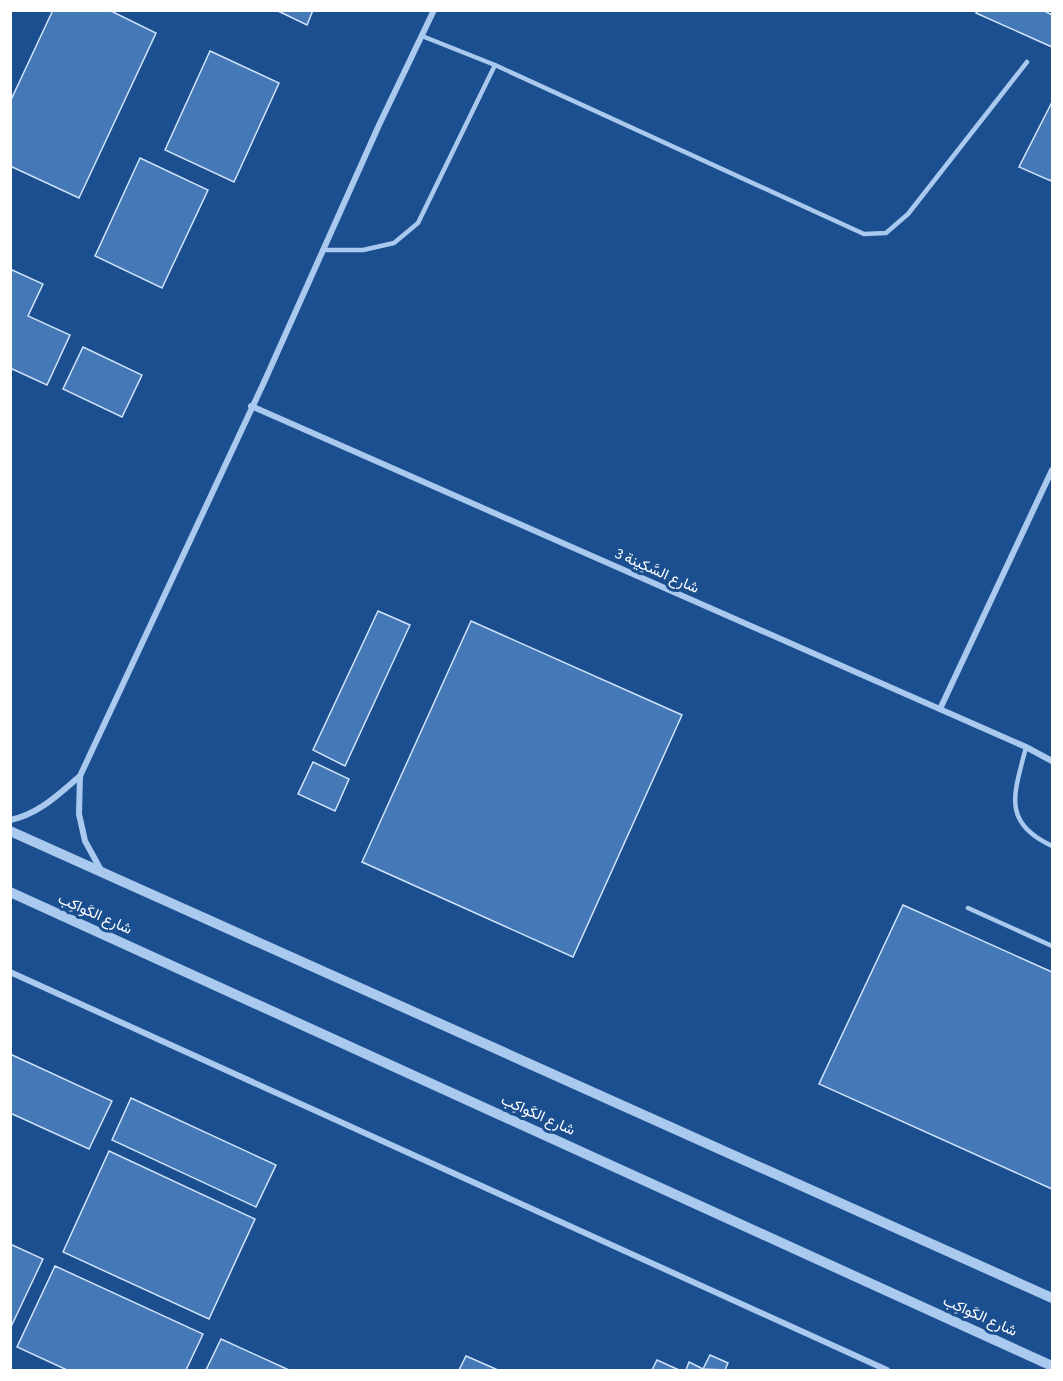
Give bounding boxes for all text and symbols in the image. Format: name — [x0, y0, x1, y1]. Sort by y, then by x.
street label: شارع السَّكِينة 3 — [612, 543, 703, 599]
street label: شارع الكَواكِب — [54, 888, 136, 940]
street label: شارع الكَواكِب — [497, 1089, 579, 1141]
street label: شارع الكَواكِب — [939, 1290, 1021, 1342]

